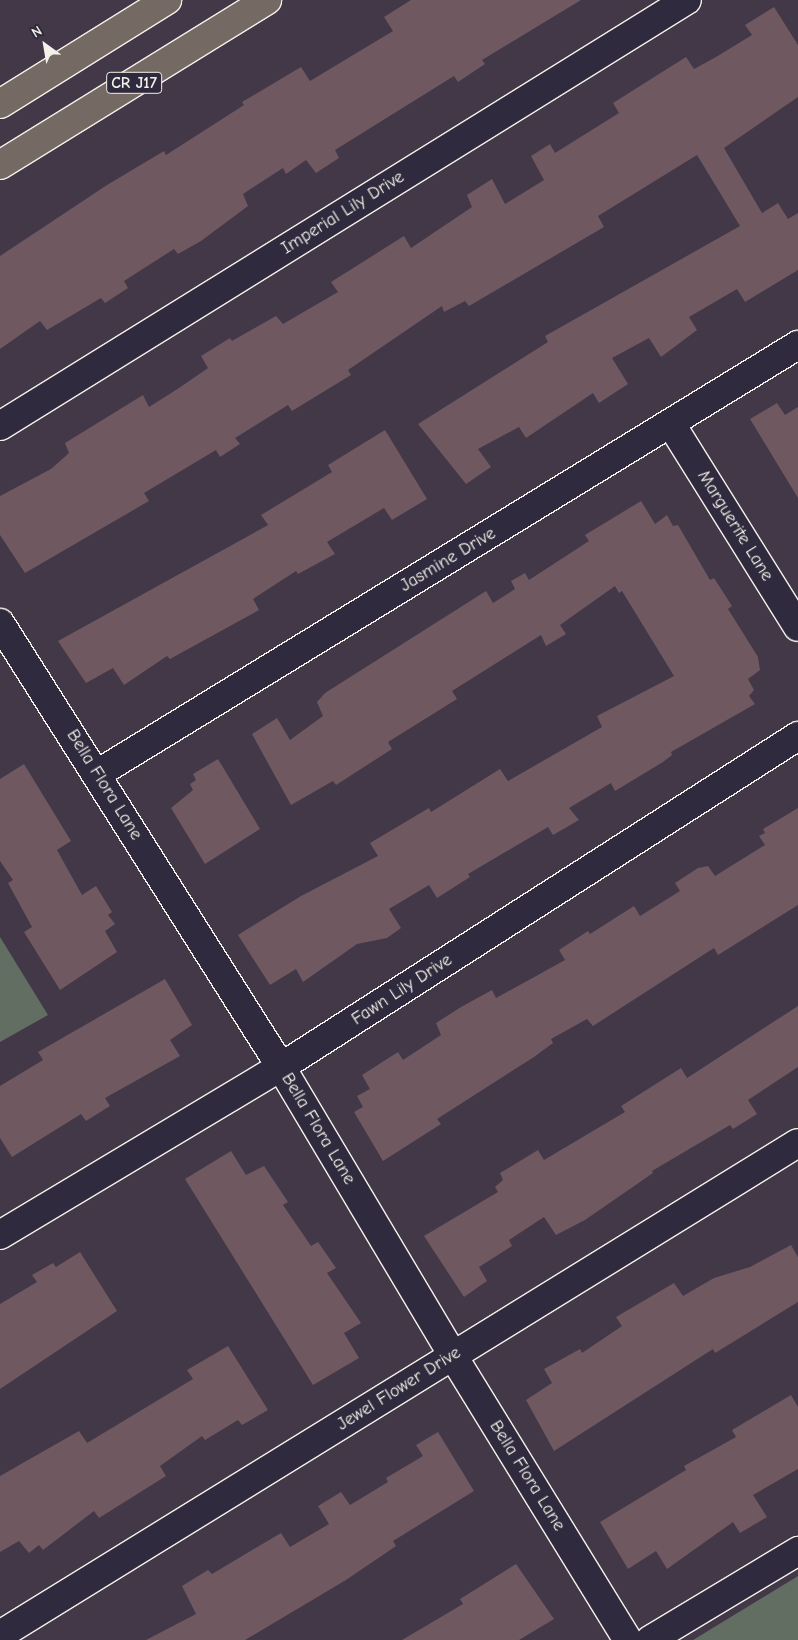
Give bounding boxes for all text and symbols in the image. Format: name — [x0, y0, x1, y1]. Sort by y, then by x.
north arrow — [20, 20, 70, 70]
text: N — [28, 22, 45, 41]
road number: CR J17 — [105, 70, 163, 96]
street label: Imperial Lily Drive — [278, 167, 408, 259]
street label: Marguerite Lane — [692, 467, 778, 585]
street label: Jasmine Drive — [396, 523, 500, 597]
street label: Bella Flora Lane — [61, 726, 147, 844]
street label: Fawn Lily Drive — [348, 950, 456, 1030]
street label: Bella Flora Lane — [276, 1069, 360, 1189]
street label: Jewel Flower Drive — [333, 1342, 465, 1436]
street label: Bella Flora Lane — [484, 1417, 570, 1535]

